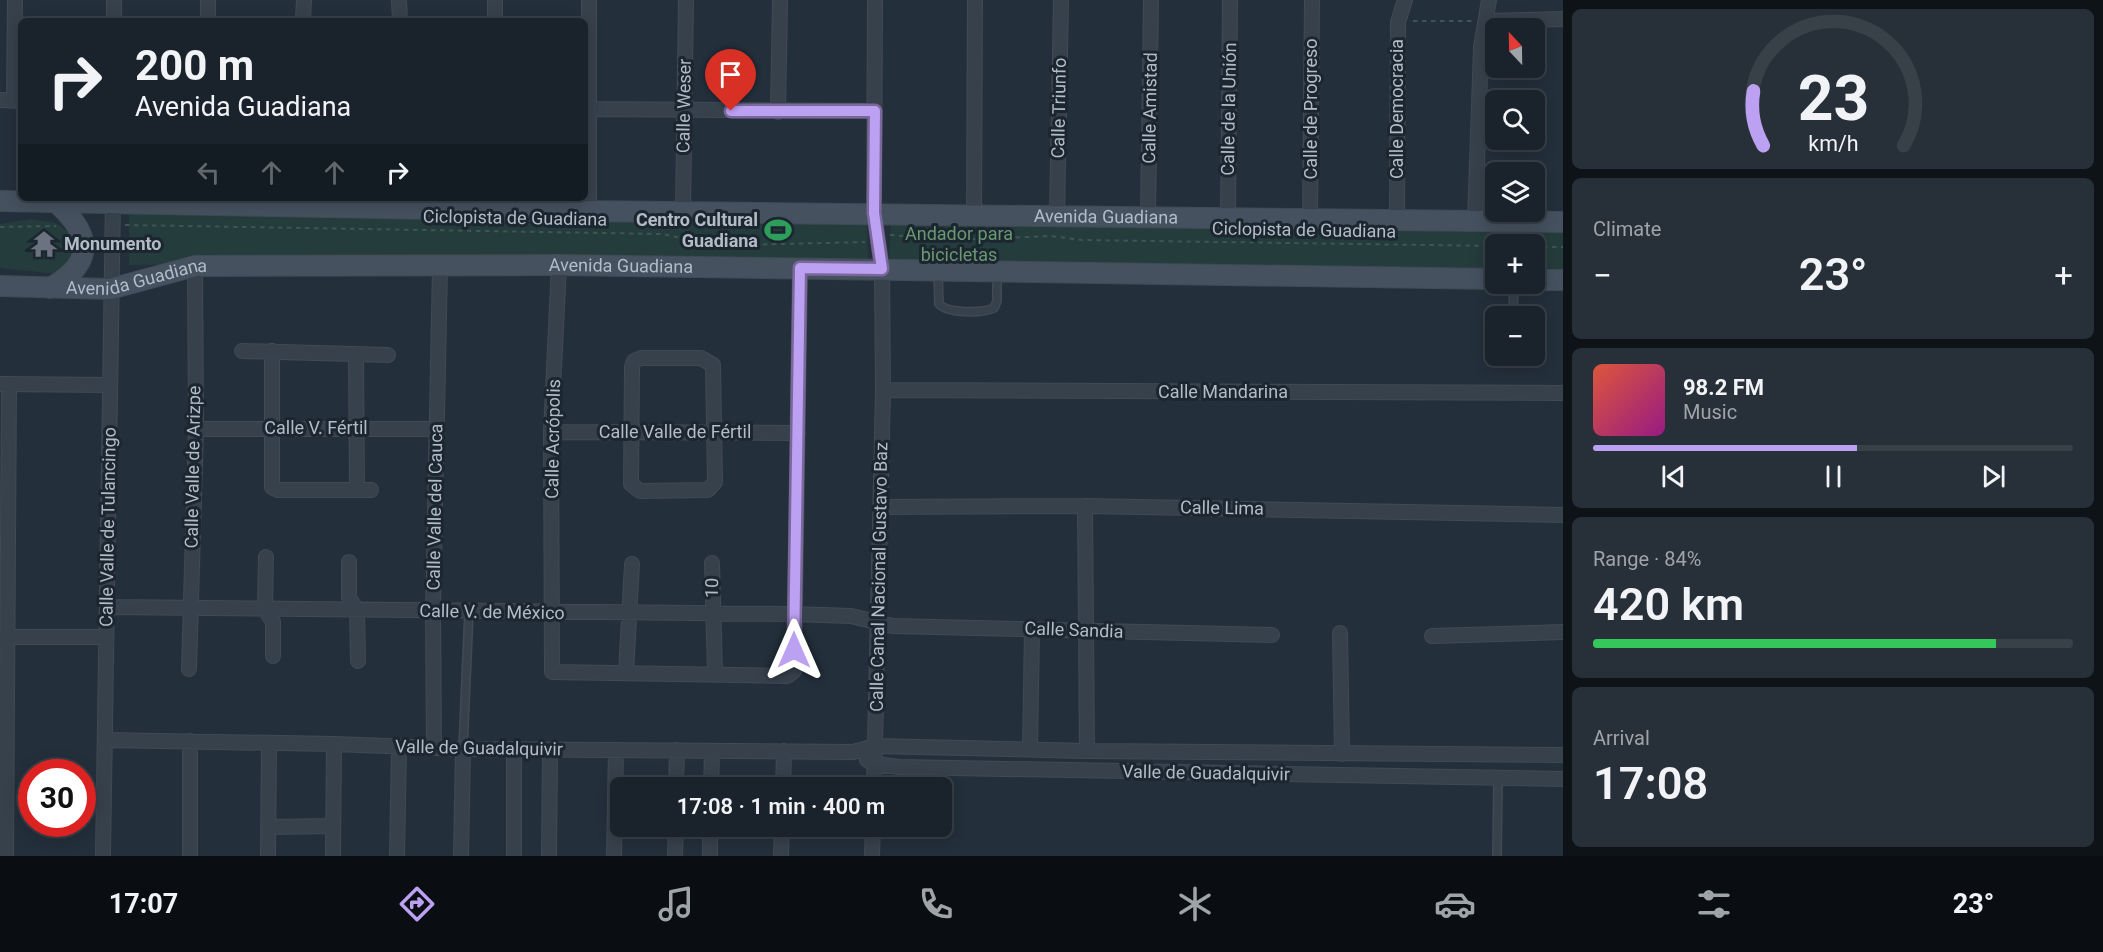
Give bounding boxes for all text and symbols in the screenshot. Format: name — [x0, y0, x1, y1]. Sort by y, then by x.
north arrow — [1485, 18, 1545, 78]
map controls — [1485, 18, 1545, 366]
street label: Calle de Progreso — [1300, 38, 1321, 180]
street label: Calle Democracia — [1386, 39, 1407, 179]
text: 200 m — [135, 41, 254, 90]
icon: right — [36, 42, 114, 120]
street label: Calle de la Unión — [1217, 42, 1240, 176]
pin — [705, 49, 756, 111]
street label: Calle Amistad — [1138, 52, 1161, 164]
street label: Calle Triunfo — [1047, 57, 1070, 159]
icon: arrive — [714, 58, 747, 91]
street label: Calle Weser — [672, 59, 695, 153]
text: 23 — [1797, 62, 1869, 135]
button: search — [1485, 90, 1545, 150]
text: Avenida Guadiana — [135, 91, 351, 123]
text: km/h — [1808, 132, 1858, 157]
icon: left — [192, 156, 225, 189]
icon: ahead — [255, 156, 288, 189]
icon: ahead — [318, 156, 351, 189]
icon: right — [381, 156, 414, 189]
button: layers — [1485, 162, 1545, 222]
street label: Ciclopista de Guadiana — [423, 205, 607, 230]
street label: Avenida Guadiana — [1034, 205, 1178, 228]
place label: Centro Cultural Guadiana — [636, 209, 758, 251]
sports icon: Centro Cultural Guadiana — [763, 215, 793, 245]
street label: Ciclopista de Guadiana — [1212, 217, 1396, 242]
text: Climate — [1593, 217, 1661, 241]
park label: Andador para bicicletas — [905, 223, 1013, 265]
temple icon: Monumento — [29, 229, 59, 259]
place label: Monumento — [64, 233, 162, 254]
button: + — [1485, 234, 1545, 294]
text: 23° — [1799, 248, 1867, 301]
street label: Avenida Guadiana — [549, 254, 693, 277]
street label: Avenida Guadiana — [66, 255, 207, 299]
text: − — [1593, 256, 1612, 295]
text: + — [2054, 256, 2073, 295]
button: − — [1485, 306, 1545, 366]
text: 98.2 FM — [1683, 375, 1764, 400]
street label: Calle Acrópolis — [541, 379, 564, 499]
street label: Calle Mandarina — [1158, 381, 1288, 402]
street label: Calle Valle de Arizpe — [181, 385, 204, 549]
text: Music — [1683, 400, 1737, 424]
street label: Calle V. Fértil — [264, 417, 368, 438]
street label: Calle Valle de Fértil — [599, 421, 751, 442]
street label: Calle Valle del Cauca — [423, 423, 446, 591]
street label: Calle Valle de Tulancingo — [95, 427, 120, 627]
street label: Calle Canal Nacional Gustavo Baz — [866, 442, 891, 712]
icon: previous — [1657, 460, 1690, 493]
icon: pause — [1817, 460, 1850, 493]
icon: next — [1977, 460, 2010, 493]
street label: Calle Lima — [1180, 496, 1264, 519]
text: Range · 84% — [1593, 547, 1701, 571]
street label: 10 — [701, 578, 722, 598]
text: 420 km — [1593, 578, 1744, 631]
street label: Calle V. de México — [419, 600, 565, 623]
street label: Calle Sandia — [1024, 617, 1124, 642]
position arrow — [762, 618, 826, 682]
text: Arrival — [1593, 726, 1650, 750]
street label: Valle de Guadalquivir — [395, 736, 563, 759]
text: 17:08 — [1593, 757, 1708, 810]
speed limit sign: 30 — [18, 759, 96, 837]
street label: Valle de Guadalquivir — [1122, 761, 1290, 784]
text: 17:08 · 1 min · 400 m — [677, 794, 885, 819]
icon: directions — [396, 883, 438, 925]
icon: music — [655, 883, 697, 925]
icon: phone — [915, 883, 957, 925]
icon: climate — [1174, 883, 1216, 925]
icon: car — [1434, 883, 1476, 925]
icon: filters — [1693, 883, 1735, 925]
text: 17:07 — [109, 888, 178, 920]
text: 23° — [1953, 888, 1994, 920]

